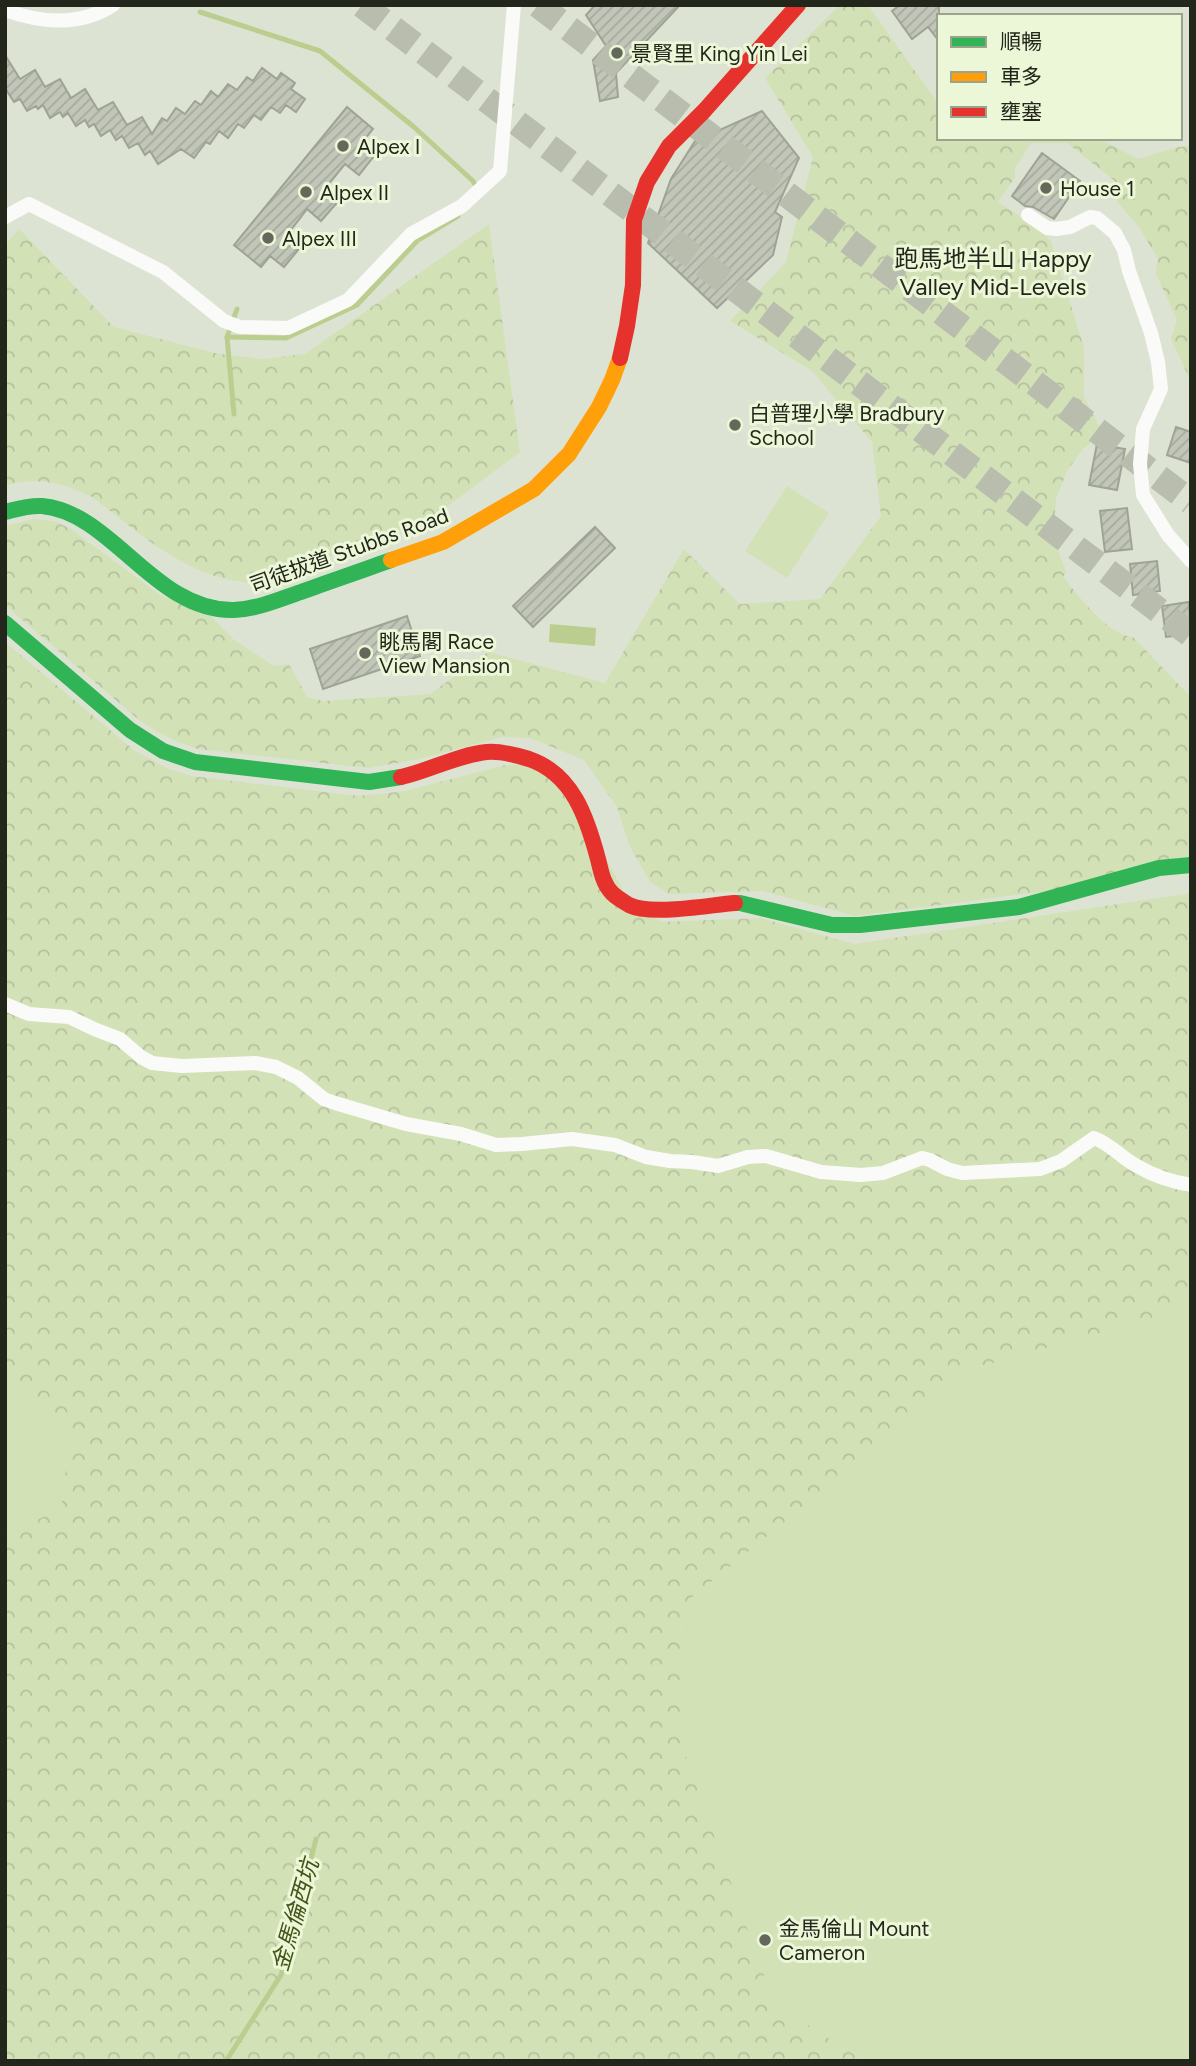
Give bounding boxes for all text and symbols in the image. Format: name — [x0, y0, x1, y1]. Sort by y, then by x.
legend — [937, 14, 1182, 140]
text: 順暢 — [1000, 29, 1042, 54]
place label: 景賢里 King Yin Lei — [631, 41, 808, 66]
marker: 景賢里 King Yin Lei — [609, 45, 625, 61]
text: 車多 — [1000, 64, 1042, 89]
text: 壅塞 — [1000, 99, 1042, 124]
place label: Alpex I — [357, 134, 420, 159]
marker: Alpex I — [335, 138, 351, 154]
place label: House 1 — [1060, 176, 1135, 201]
place label: Alpex II — [320, 180, 389, 205]
marker: House 1 — [1038, 180, 1054, 196]
marker: Alpex II — [298, 184, 314, 200]
place label: Alpex III — [282, 226, 357, 251]
marker: Alpex III — [260, 230, 276, 246]
district label: 跑馬地半山 Happy Valley Mid-Levels — [895, 244, 1092, 301]
place label: 白普理小學 Bradbury School — [749, 401, 944, 450]
marker: 白普理小學 Bradbury School — [727, 417, 743, 433]
street label: 司徒拔道 Stubbs Road — [246, 502, 452, 598]
place label: 眺馬閣 Race View Mansion — [379, 629, 510, 678]
marker: 眺馬閣 Race View Mansion — [357, 645, 373, 661]
water label: 金馬倫西坑 — [266, 1853, 325, 1974]
place label: 金馬倫山 Mount Cameron — [779, 1916, 930, 1965]
marker: 金馬倫山 Mount Cameron — [757, 1932, 773, 1948]

